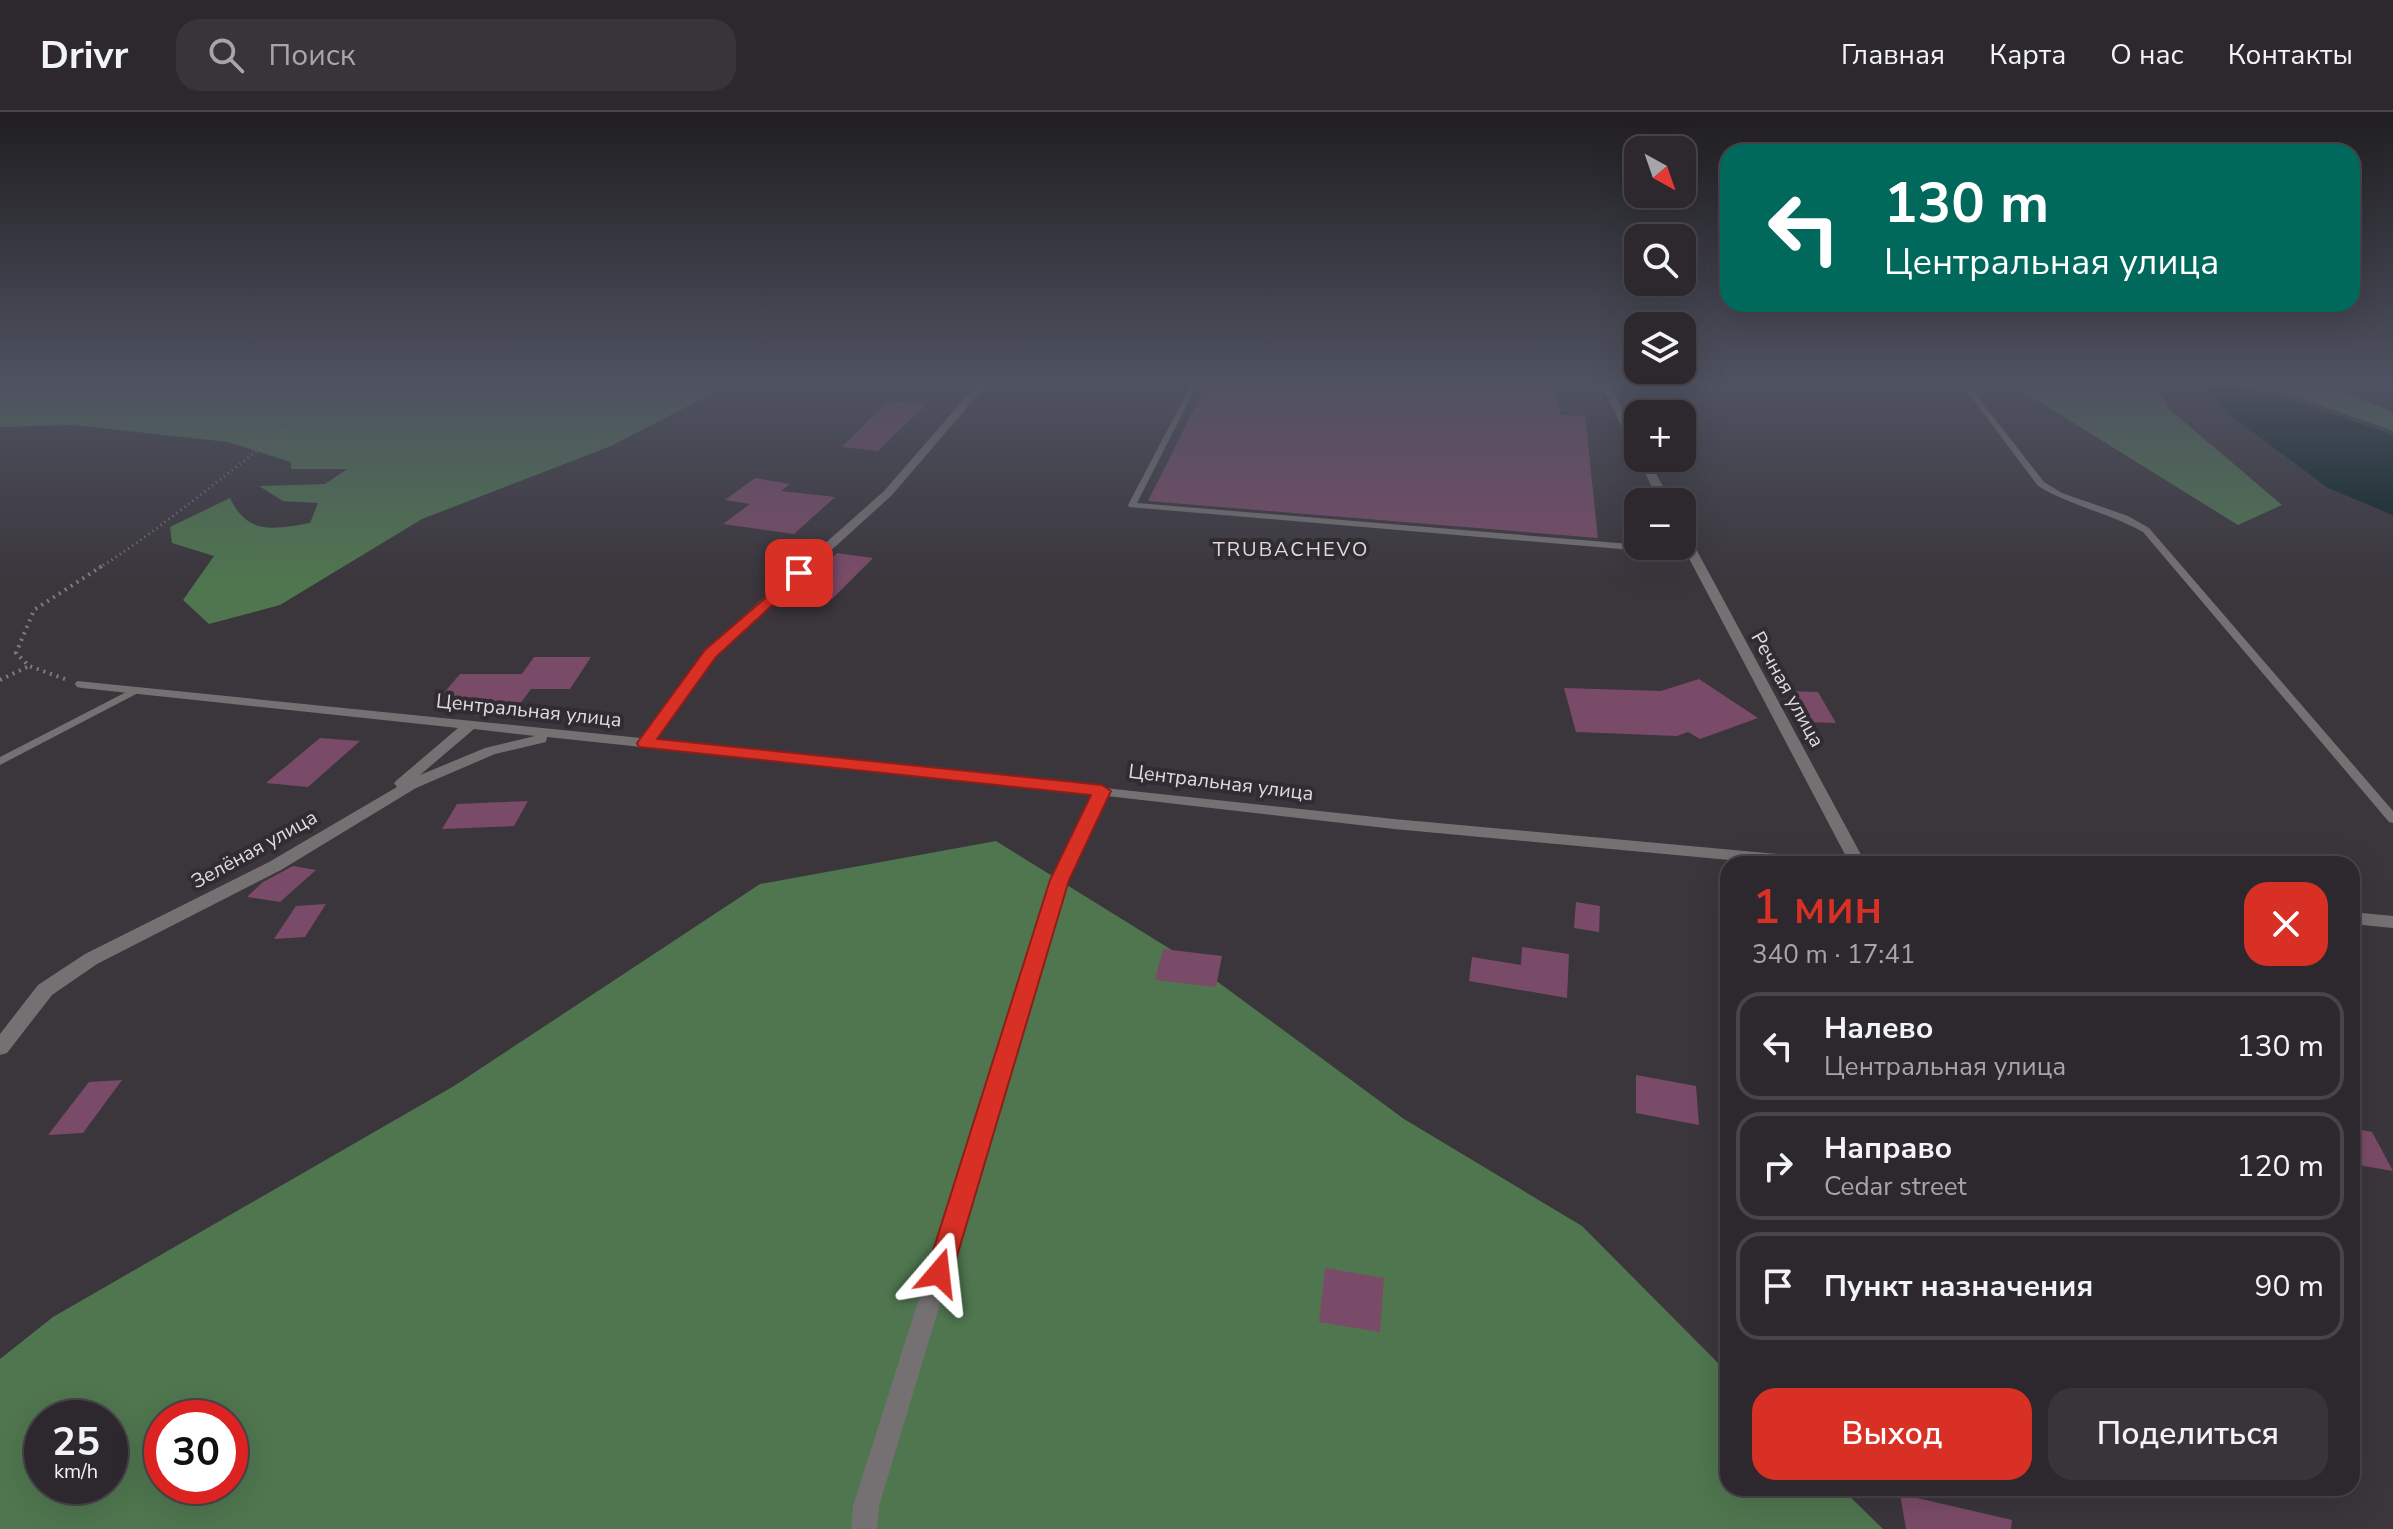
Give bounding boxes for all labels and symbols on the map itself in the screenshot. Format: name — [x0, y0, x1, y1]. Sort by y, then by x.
north arrow — [1624, 136, 1696, 208]
district label: TRUBACHEVO — [1213, 536, 1369, 563]
pin — [765, 539, 833, 607]
street label: Речная улица — [1745, 627, 1831, 752]
street label: Центральная улица — [435, 687, 623, 734]
street label: Центральная улица — [1127, 758, 1315, 807]
street label: Зелёная улица — [186, 804, 322, 895]
position arrow — [897, 1231, 981, 1315]
speed limit sign: 30 — [144, 1400, 248, 1504]

